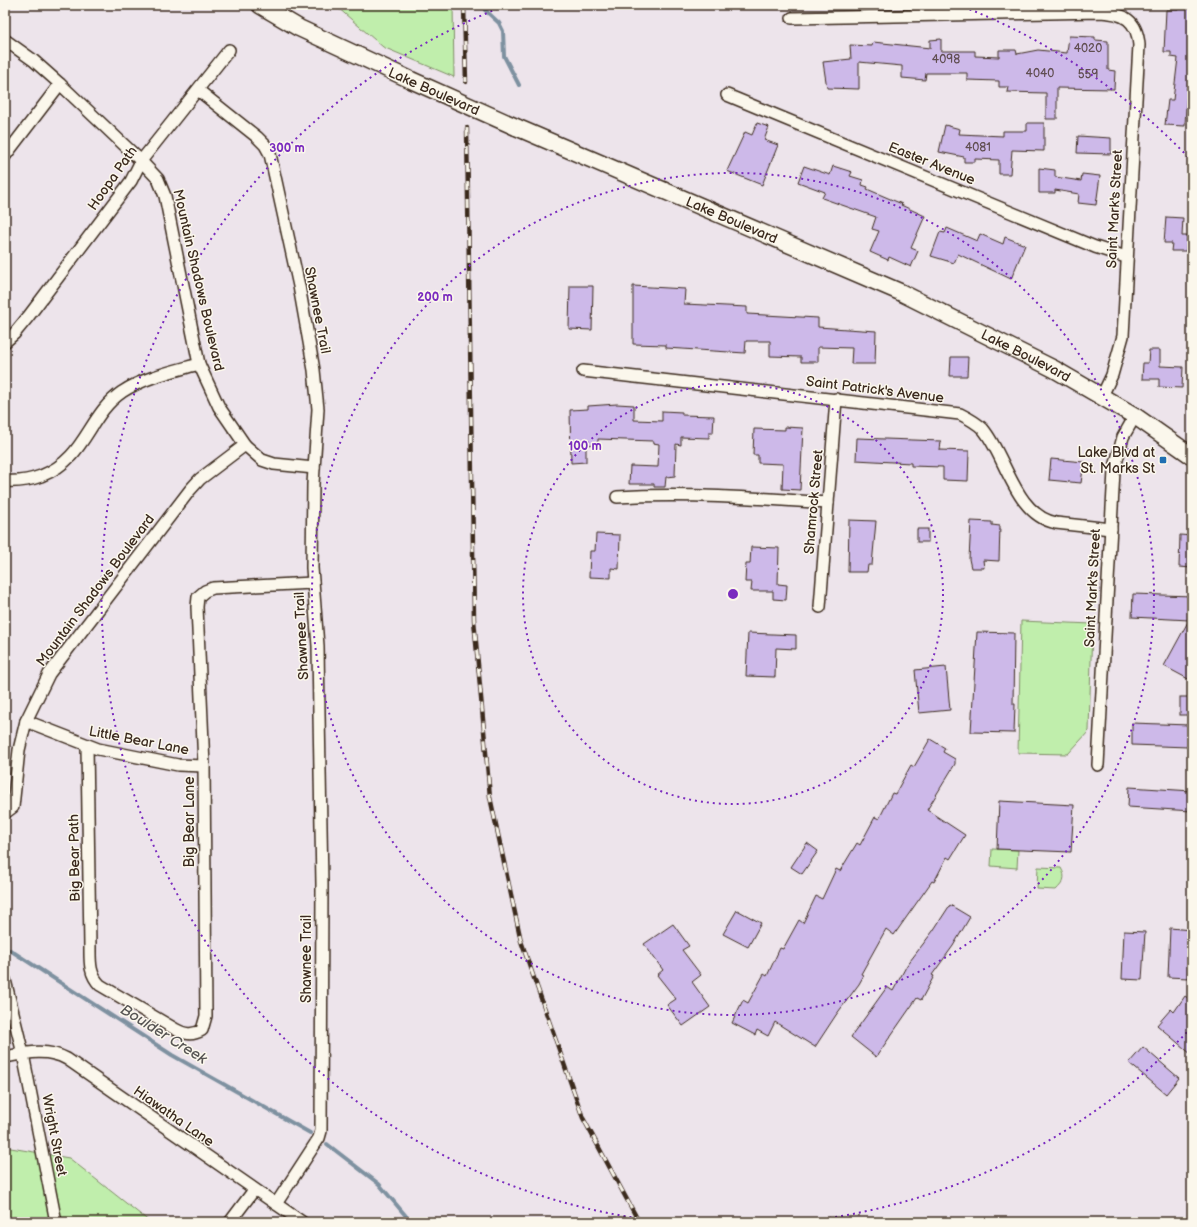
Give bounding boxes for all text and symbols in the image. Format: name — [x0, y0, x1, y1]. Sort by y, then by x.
house number: 4020 — [1074, 41, 1102, 56]
house number: 4098 — [932, 52, 960, 67]
street label: Lake Boulevard — [386, 64, 482, 119]
house number: 4040 — [1026, 66, 1054, 81]
house number: 559 — [1078, 67, 1098, 82]
street label: Easter Avenue — [886, 138, 978, 189]
house number: 4081 — [965, 140, 991, 155]
text: 300 m — [269, 141, 305, 156]
street label: Hoopa Path — [84, 143, 141, 214]
street label: Saint Mark's Street — [1103, 149, 1126, 269]
street label: Mountain Shadows Boulevard — [169, 188, 228, 373]
street label: Lake Boulevard — [683, 193, 780, 247]
street label: Shawnee Trail — [301, 265, 334, 355]
text: 200 m — [417, 290, 453, 305]
street label: Lake Boulevard — [978, 326, 1074, 386]
street label: Saint Patrick's Avenue — [805, 373, 945, 406]
text: 100 m — [568, 439, 602, 454]
place label: Lake Blvd at St. Marks St — [1077, 444, 1156, 477]
street label: Shamrock Street — [800, 448, 827, 555]
marker: Lake Blvd at St. Marks St — [1158, 455, 1168, 465]
street label: Mountain Shadows Boulevard — [33, 511, 158, 670]
street label: Saint Mark's Street — [1081, 528, 1104, 648]
centre of rings — [726, 587, 740, 601]
street label: Shawnee Trail — [291, 591, 312, 680]
street label: Little Bear Lane — [87, 722, 190, 759]
street label: Big Bear Lane — [181, 776, 198, 868]
street label: Big Bear Path — [65, 814, 84, 902]
street label: Shawnee Trail — [298, 915, 315, 1003]
water label: Boulder Creek — [117, 1000, 211, 1069]
street label: Hiawatha Lane — [130, 1082, 217, 1150]
street label: Wright Street — [38, 1093, 71, 1178]

